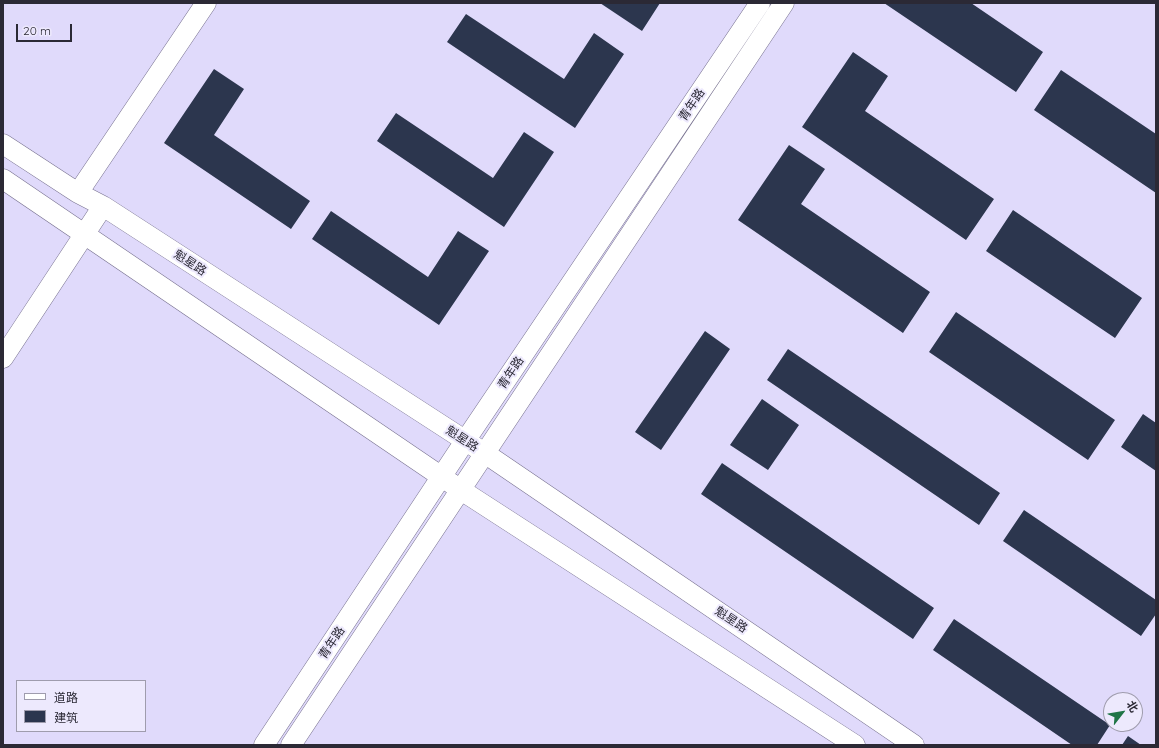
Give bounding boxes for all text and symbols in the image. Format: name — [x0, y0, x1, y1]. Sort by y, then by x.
scale bar — [18, 16, 74, 42]
text: 20 m — [23, 23, 51, 38]
street label: 青年路 — [676, 86, 708, 124]
street label: 魁星路 — [171, 247, 209, 279]
street label: 青年路 — [495, 354, 527, 392]
street label: 魁星路 — [443, 423, 481, 455]
street label: 魁星路 — [712, 604, 750, 636]
street label: 青年路 — [316, 624, 348, 662]
legend — [16, 680, 146, 732]
text: 道路 — [54, 690, 78, 705]
north arrow — [1103, 692, 1143, 732]
text: 北 — [1124, 698, 1141, 715]
text: 建筑 — [54, 710, 78, 725]

